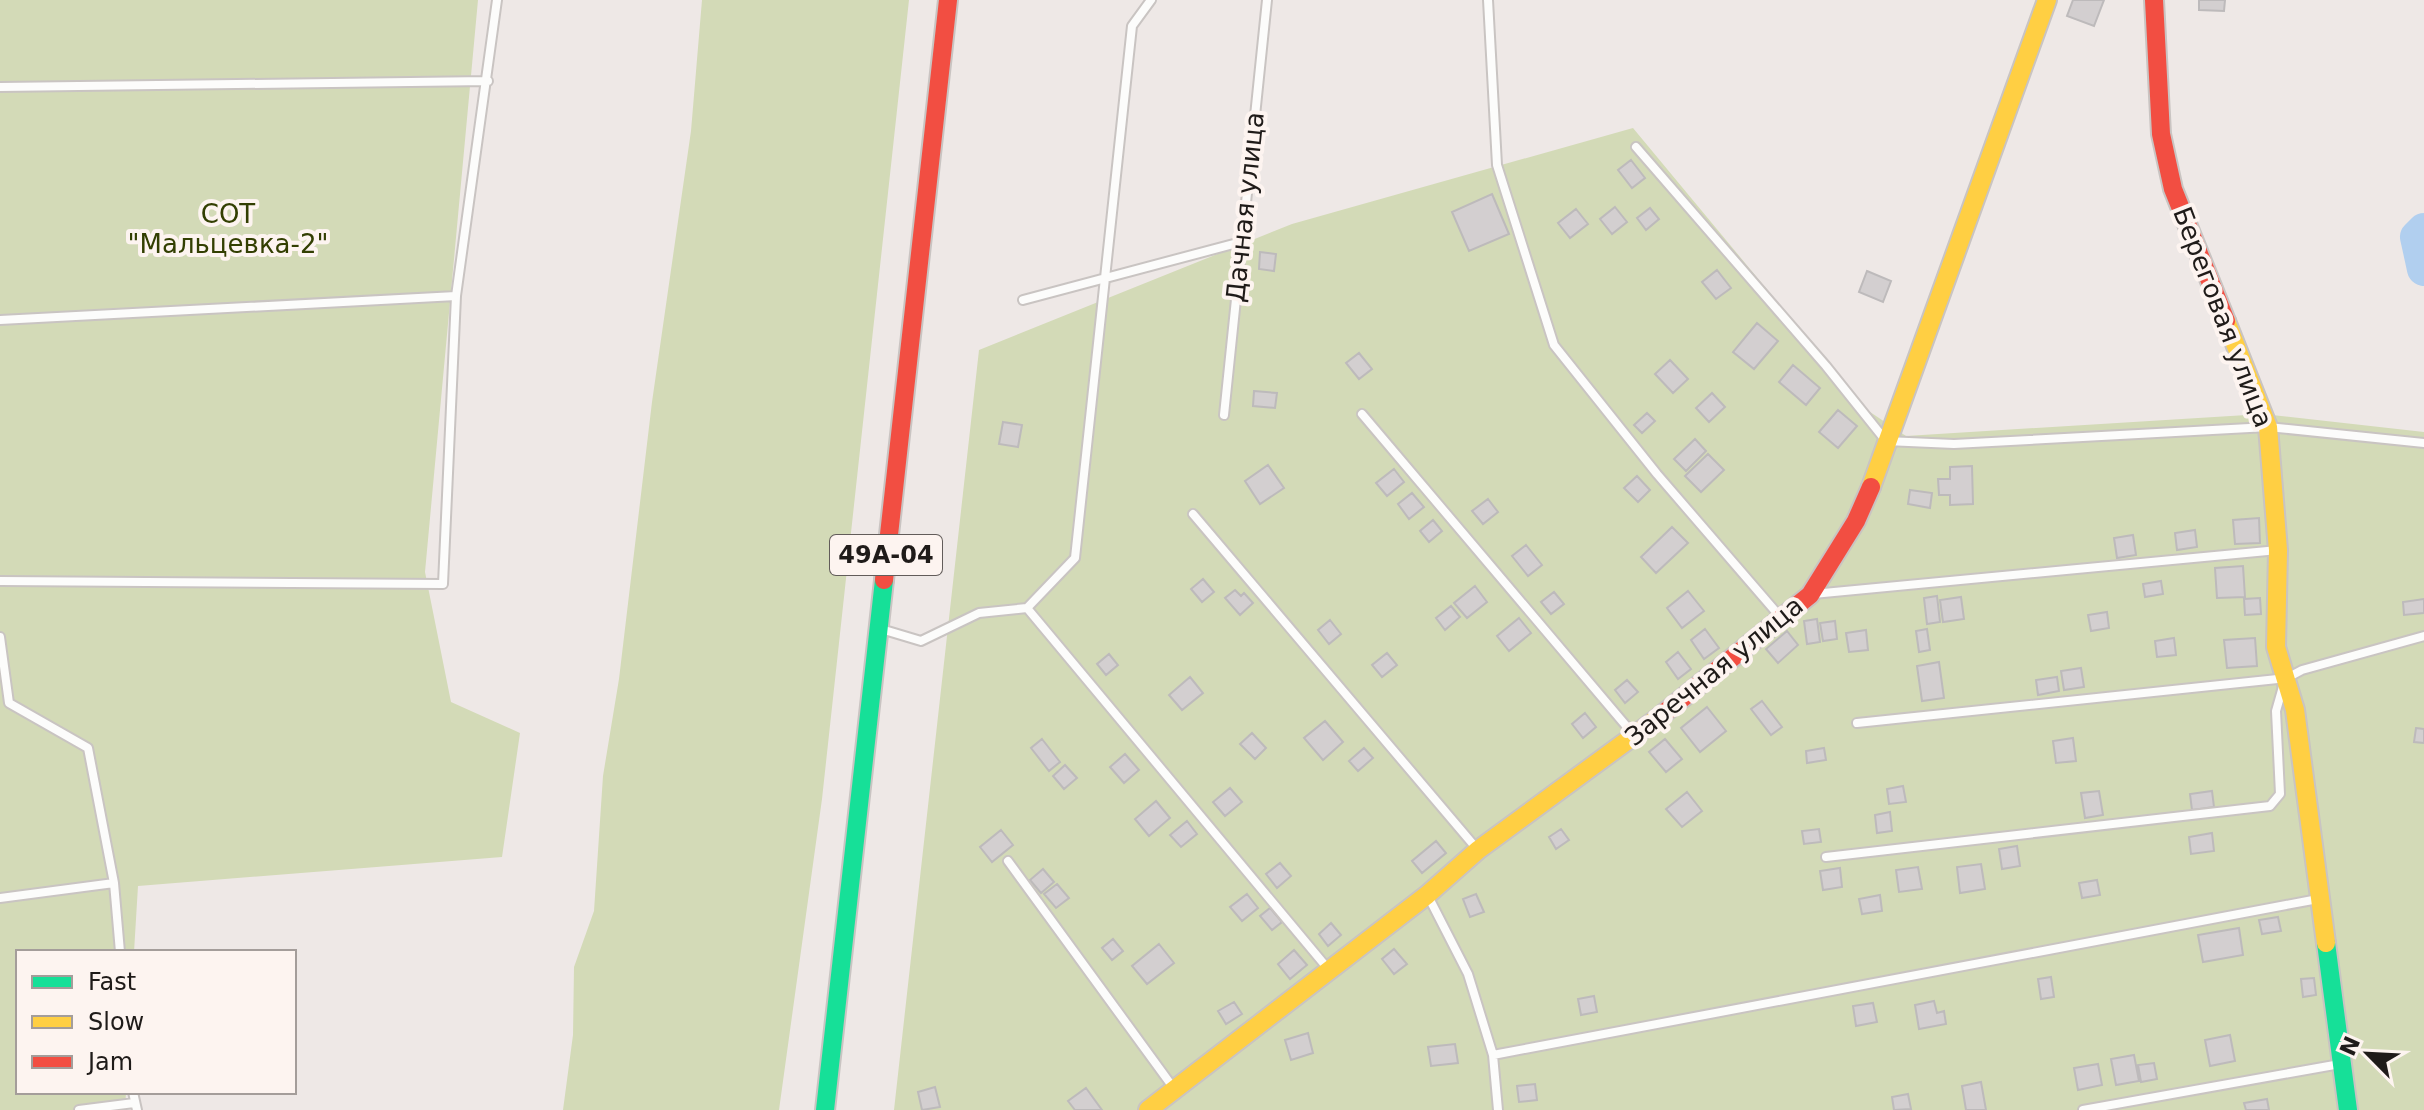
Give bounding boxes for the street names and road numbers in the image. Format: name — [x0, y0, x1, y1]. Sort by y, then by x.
street label: Дачная улица — [1220, 110, 1270, 304]
street label: Береговая улица — [2167, 203, 2279, 431]
road number: 49А-04 — [830, 535, 942, 575]
street label: Заречная улица — [1619, 590, 1809, 752]

